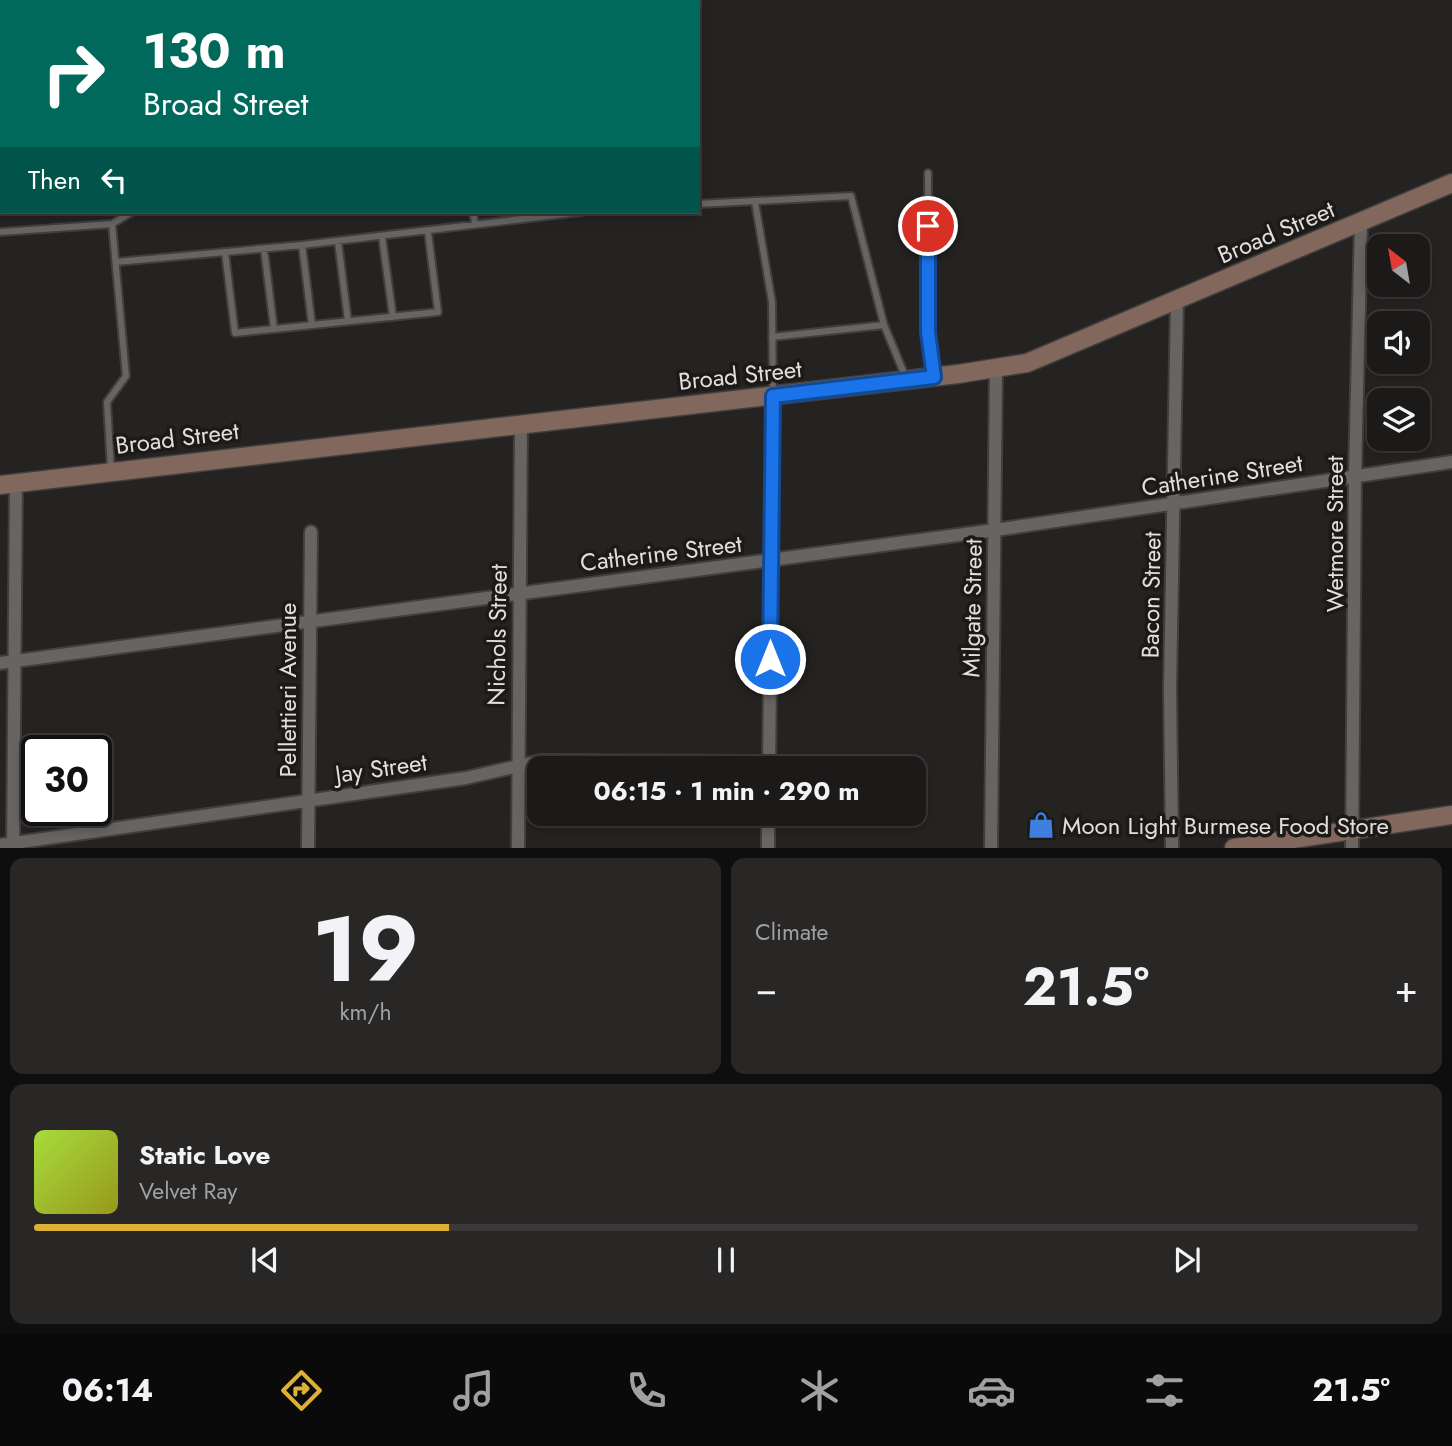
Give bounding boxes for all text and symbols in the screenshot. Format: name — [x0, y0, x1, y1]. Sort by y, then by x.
text: 130 m — [143, 16, 286, 86]
icon: right — [28, 28, 119, 119]
text: Broad Street — [143, 81, 308, 127]
text: Then — [28, 161, 81, 199]
icon: left — [95, 161, 133, 199]
street label: Broad Street — [1212, 192, 1340, 272]
pin — [898, 196, 958, 256]
icon: arrive — [909, 207, 947, 245]
north arrow — [1367, 234, 1430, 298]
map controls — [1367, 234, 1430, 451]
button: sound — [1367, 311, 1430, 374]
street label: Broad Street — [676, 351, 804, 399]
button: layers — [1367, 388, 1430, 451]
street label: Broad Street — [113, 413, 241, 463]
street label: Catherine Street — [1139, 445, 1305, 505]
street label: Wetmore Street — [1317, 456, 1352, 612]
street label: Catherine Street — [578, 526, 744, 580]
street label: Bacon Street — [1132, 531, 1170, 659]
street label: Milgate Street — [953, 538, 991, 678]
street label: Nichols Street — [478, 564, 516, 706]
street label: Pellettieri Avenue — [270, 603, 305, 777]
position arrow — [733, 622, 807, 696]
speed limit sign: 30 — [21, 735, 112, 826]
street label: Jay Street — [330, 744, 429, 792]
text: 06:15 · 1 min · 290 m — [593, 772, 860, 810]
place label: Moon Light Burmese Food Store — [1062, 808, 1389, 843]
shop icon: Moon Light Burmese Food Store — [1026, 810, 1056, 840]
text: 19 — [312, 884, 419, 1015]
text: Climate — [755, 915, 828, 949]
text: 21.5° — [1023, 949, 1149, 1025]
text: − — [755, 961, 777, 1016]
text: + — [1395, 961, 1418, 1016]
text: km/h — [340, 995, 391, 1029]
text: Static Love — [139, 1136, 271, 1174]
text: Velvet Ray — [139, 1174, 237, 1208]
icon: previous — [246, 1241, 284, 1279]
icon: pause — [707, 1241, 745, 1279]
icon: next — [1168, 1241, 1206, 1279]
icon: directions — [277, 1366, 326, 1415]
icon: music — [449, 1366, 498, 1415]
icon: phone — [622, 1366, 671, 1415]
icon: climate — [795, 1366, 844, 1415]
icon: car — [967, 1366, 1016, 1415]
icon: filters — [1140, 1366, 1189, 1415]
text: 06:14 — [62, 1367, 153, 1413]
text: 21.5° — [1312, 1367, 1390, 1413]

